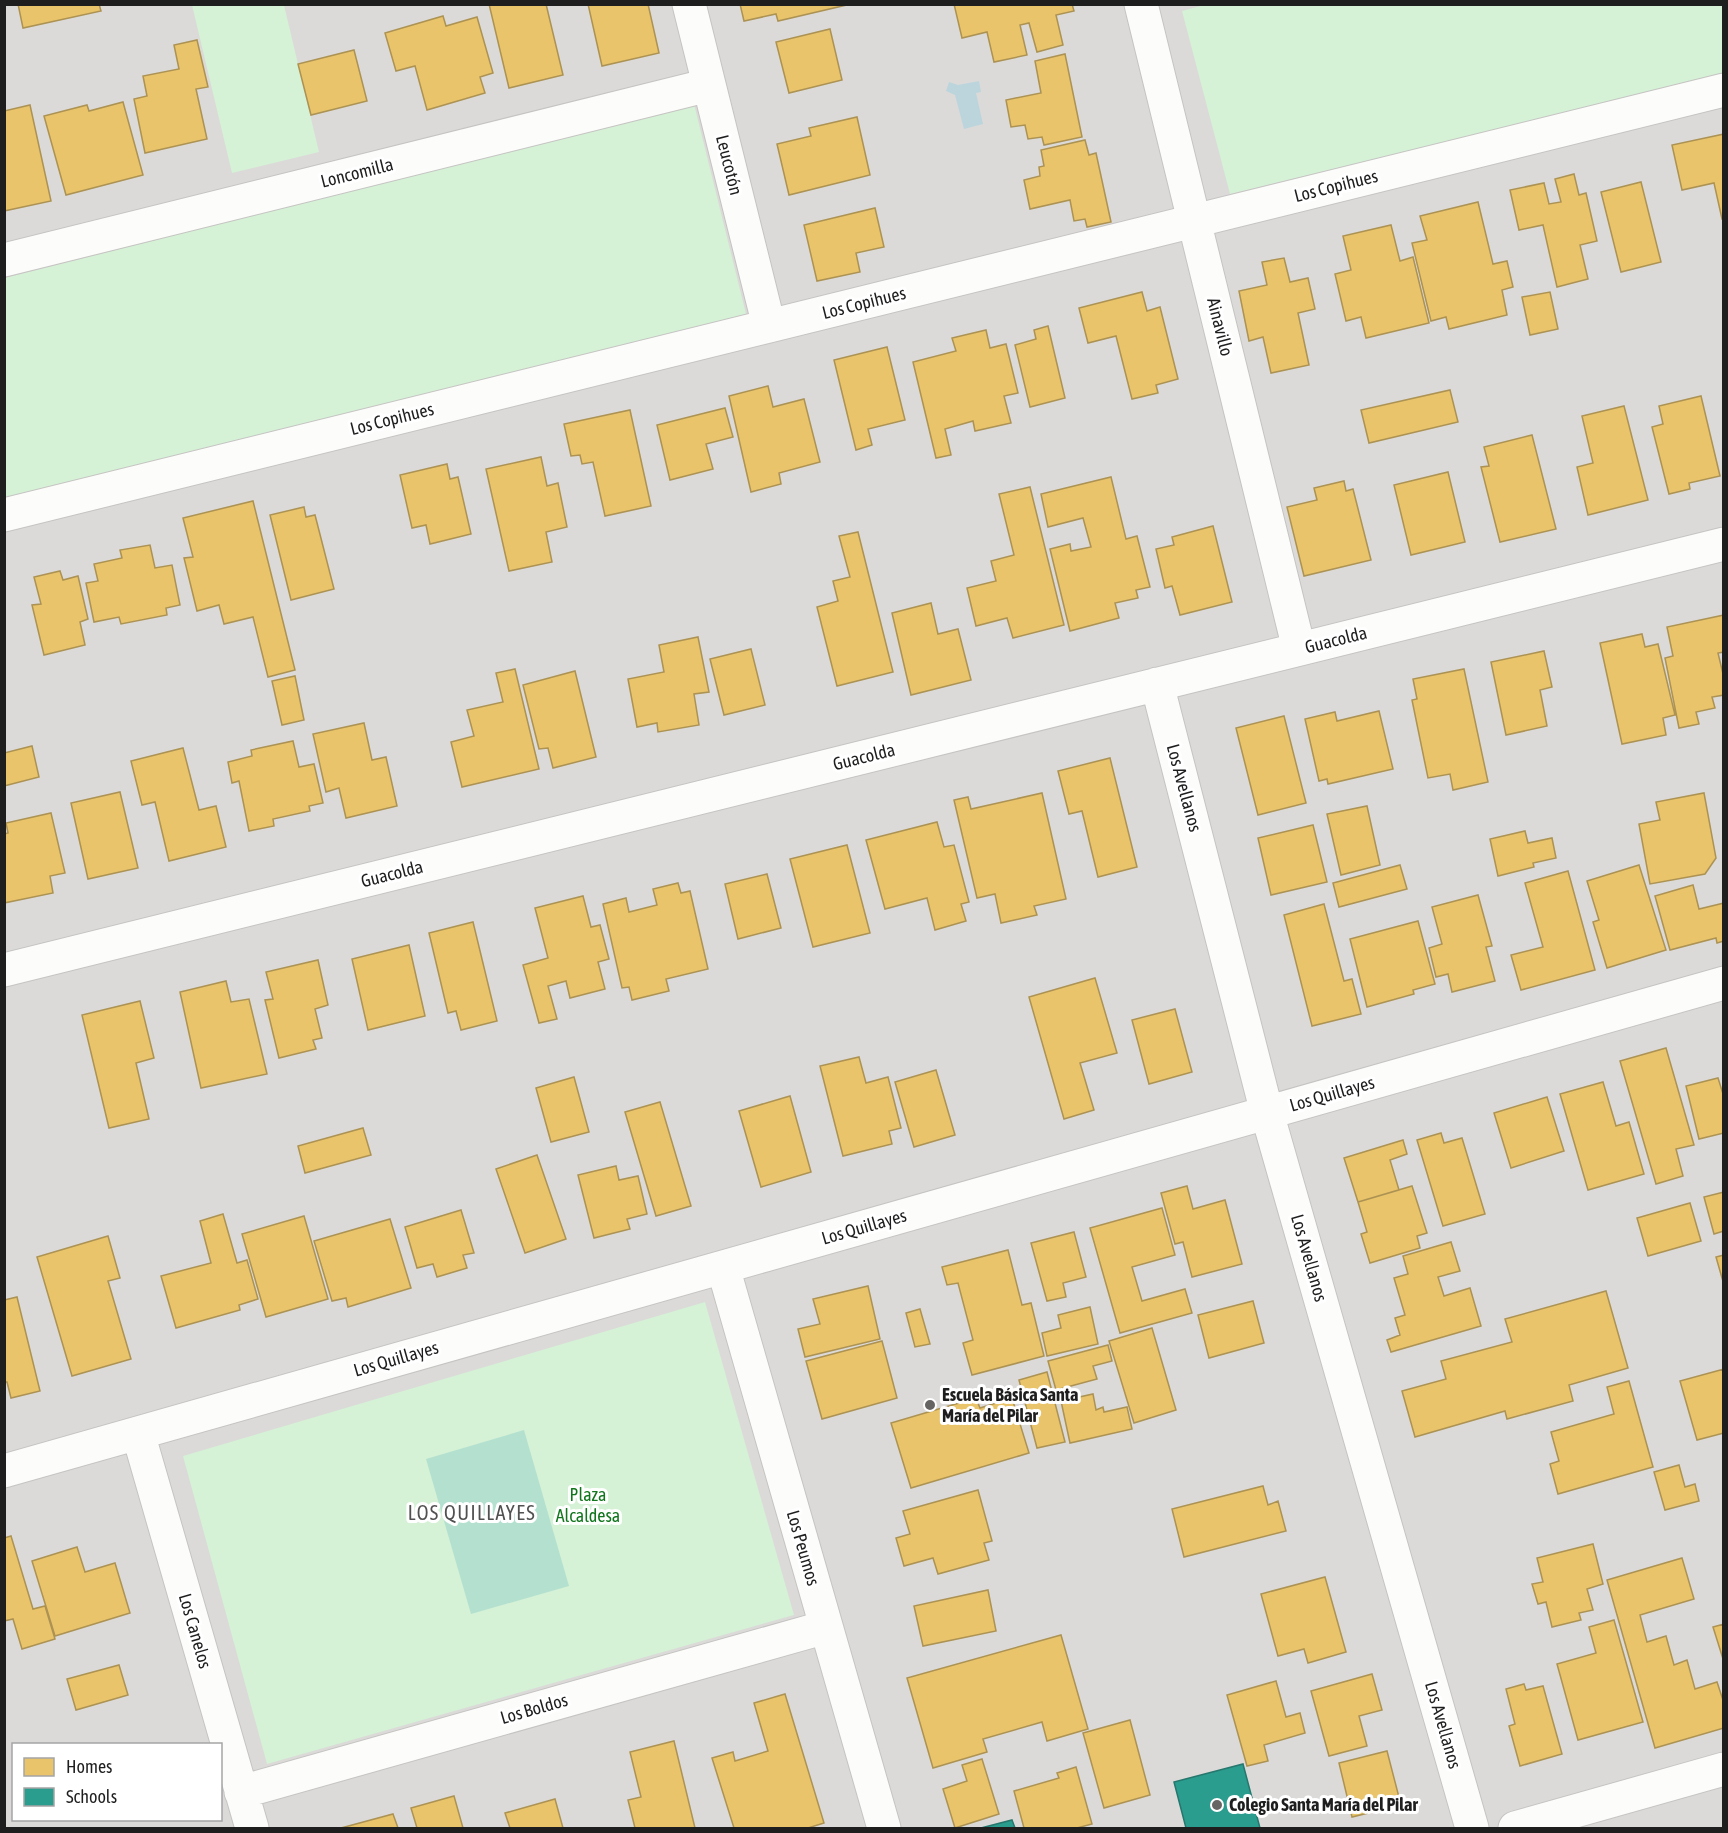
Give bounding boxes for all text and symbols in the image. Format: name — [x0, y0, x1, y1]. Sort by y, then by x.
street label: Leucotón — [712, 133, 747, 197]
street label: Loncomilla — [318, 153, 395, 192]
street label: Los Copihues — [1292, 165, 1380, 206]
street label: Los Copihues — [820, 282, 908, 323]
street label: Ainavillo — [1203, 296, 1238, 358]
street label: Los Copihues — [348, 398, 436, 439]
street label: Guacolda — [1303, 622, 1369, 657]
street label: Guacolda — [831, 739, 897, 774]
street label: Los Avellanos — [1163, 742, 1206, 834]
street label: Guacolda — [359, 856, 425, 891]
street label: Los Quillayes — [1287, 1071, 1377, 1116]
street label: Los Quillayes — [819, 1204, 909, 1249]
street label: Los Avellanos — [1287, 1212, 1332, 1304]
street label: Los Quillayes — [351, 1336, 441, 1381]
place label: Escuela Básica Santa María del Pilar — [942, 1384, 1078, 1426]
marker: Escuela Básica Santa María del Pilar — [923, 1398, 937, 1412]
park label: Plaza Alcaldesa — [556, 1484, 620, 1526]
district label: LOS QUILLAYES — [408, 1501, 536, 1524]
street label: Los Peumos — [783, 1508, 824, 1588]
street label: Los Canelos — [175, 1591, 216, 1671]
street label: Los Avellanos — [1421, 1679, 1466, 1771]
street label: Los Boldos — [498, 1689, 570, 1728]
legend — [12, 1743, 222, 1821]
text: Homes — [66, 1756, 112, 1777]
text: Schools — [66, 1786, 117, 1807]
place label: Colegio Santa María del Pilar — [1229, 1794, 1418, 1815]
marker: Colegio Santa María del Pilar — [1210, 1798, 1224, 1812]

